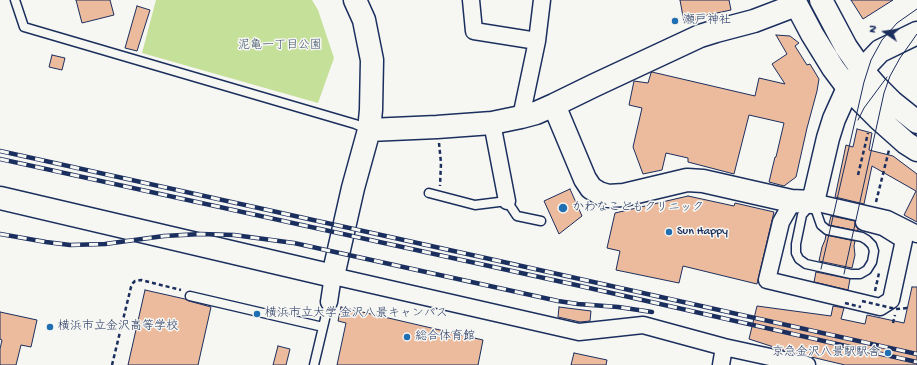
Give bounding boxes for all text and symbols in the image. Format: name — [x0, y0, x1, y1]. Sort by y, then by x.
north arrow — [865, 12, 905, 52]
place label: 瀬戸神社 — [683, 14, 731, 28]
marker: 瀬戸神社 — [670, 16, 680, 26]
text: N — [867, 24, 880, 34]
park label: 泥亀一丁目公園 — [238, 39, 322, 53]
place label: かわなこどもクリニック — [572, 201, 704, 215]
marker: かわなこどもクリニック — [557, 202, 569, 214]
place label: Sun Happy — [677, 225, 728, 239]
marker: Sun Happy — [664, 227, 674, 237]
place label: 横浜市立大学 金沢八景キャンパス — [265, 307, 448, 321]
marker: 横浜市立大学 金沢八景キャンパス — [252, 309, 262, 319]
place label: 横浜市立金沢高等学校 — [58, 320, 178, 334]
marker: 横浜市立金沢高等学校 — [45, 322, 55, 332]
place label: 総合体育館 — [415, 330, 475, 344]
marker: 総合体育館 — [402, 332, 412, 342]
place label: 京急金沢八景駅駅舎 — [772, 346, 880, 360]
marker: 京急金沢八景駅駅舎 — [883, 348, 893, 358]

